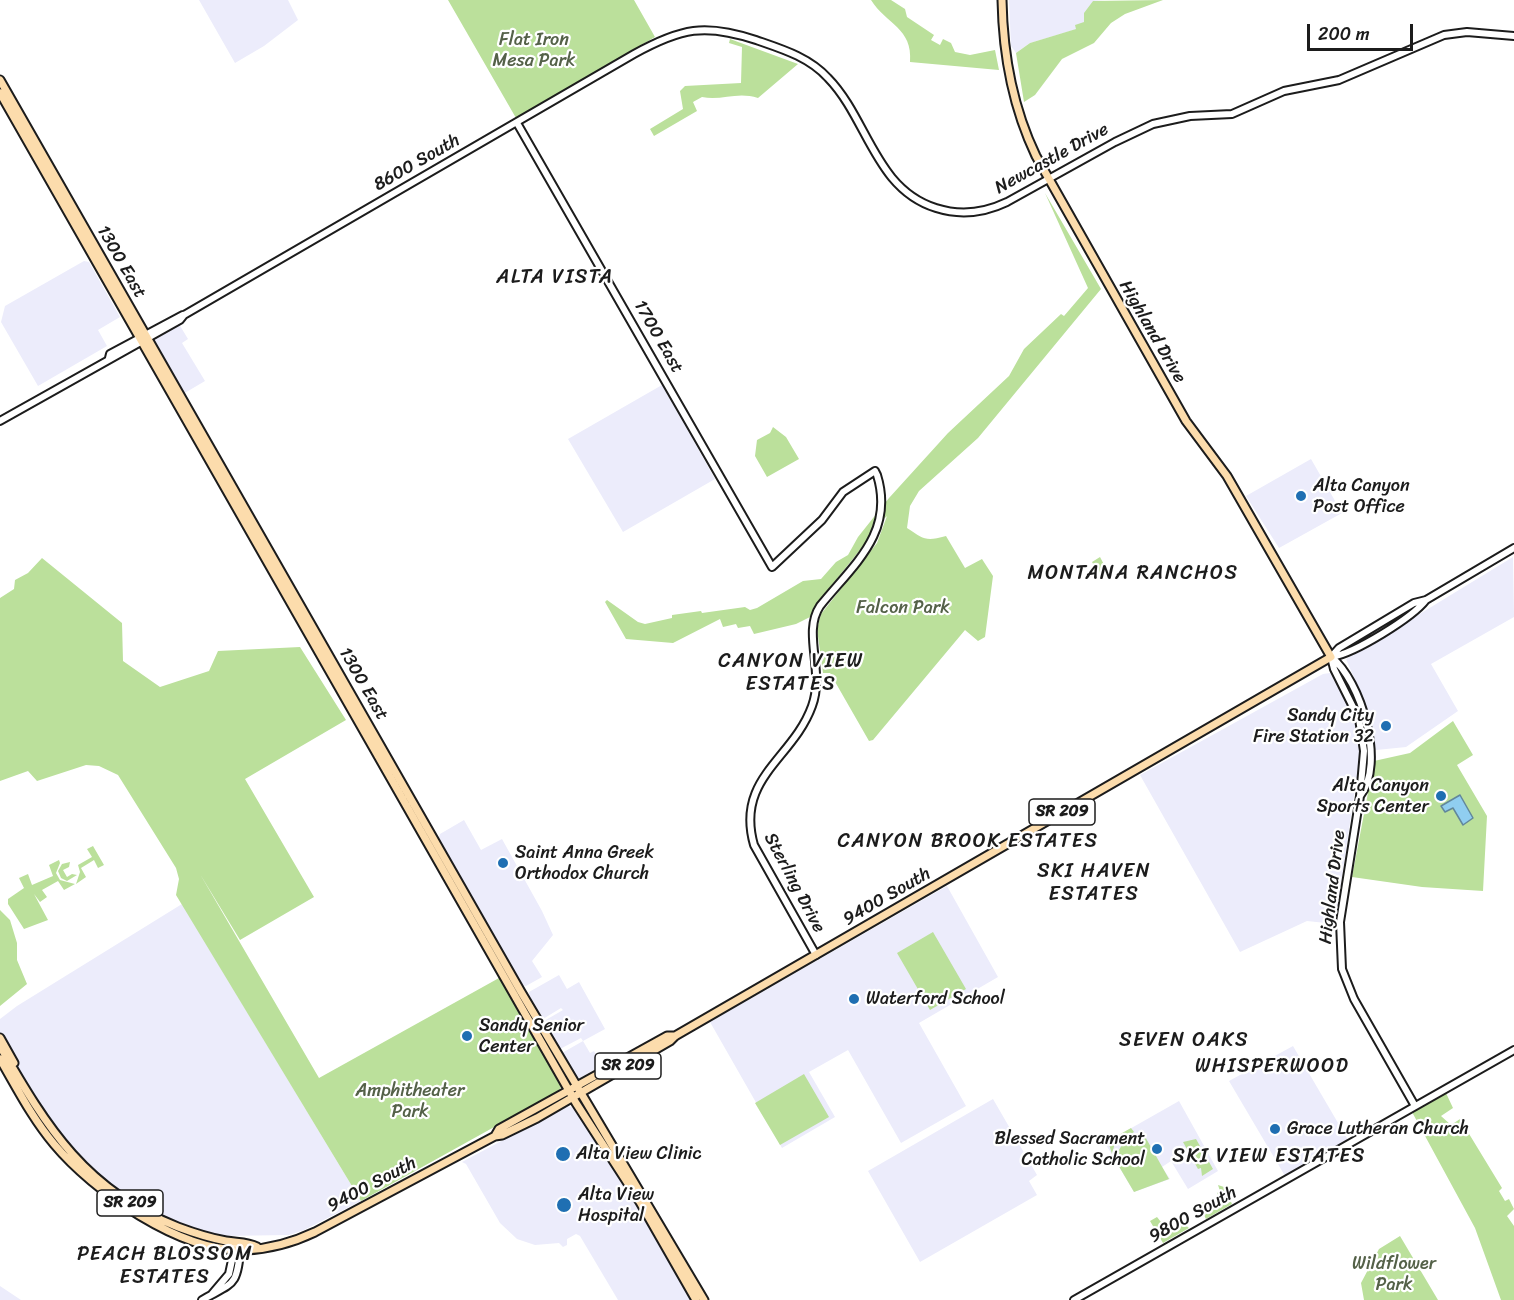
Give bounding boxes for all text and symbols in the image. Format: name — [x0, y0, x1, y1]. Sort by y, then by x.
scale bar — [1310, 12, 1416, 50]
text: 200 m — [1318, 18, 1370, 50]
park label: Flat Iron Mesa Park — [493, 29, 575, 72]
street label: Newcastle Drive — [991, 119, 1113, 199]
street label: 8600 South — [370, 130, 464, 196]
street label: 1300 East — [92, 222, 150, 302]
district label: ALTA VISTA — [497, 266, 613, 290]
street label: Highland Drive — [1114, 277, 1190, 387]
street label: 1700 East — [628, 297, 688, 377]
place label: Alta Canyon Post Office — [1313, 475, 1410, 518]
marker: Alta Canyon Post Office — [1294, 489, 1308, 503]
district label: MONTANA RANCHOS — [1028, 562, 1238, 586]
park label: Falcon Park — [856, 597, 950, 619]
street label: 1300 East — [334, 644, 392, 724]
district label: CANYON VIEW ESTATES — [718, 650, 864, 697]
place label: Sandy City Fire Station 32 — [1253, 705, 1374, 748]
marker: Sandy City Fire Station 32 — [1379, 719, 1393, 733]
place label: Alta Canyon Sports Center — [1317, 775, 1429, 818]
marker: Alta Canyon Sports Center — [1434, 789, 1448, 803]
road number: SR 209 — [1029, 799, 1095, 825]
street label: Sterling Drive — [759, 829, 829, 937]
street label: Highland Drive — [1315, 829, 1351, 945]
district label: CANYON BROOK ESTATES — [838, 830, 1098, 854]
place label: Saint Anna Greek Orthodox Church — [515, 842, 654, 884]
marker: Saint Anna Greek Orthodox Church — [496, 856, 510, 870]
district label: SKI HAVEN ESTATES — [1036, 860, 1152, 907]
street label: 9400 South — [840, 863, 934, 931]
place label: Waterford School — [866, 988, 1005, 1010]
marker: Waterford School — [847, 992, 861, 1006]
place label: Sandy Senior Center — [479, 1015, 584, 1058]
marker: Sandy Senior Center — [460, 1029, 474, 1043]
district label: SEVEN OAKS — [1118, 1029, 1250, 1053]
road number: SR 209 — [595, 1053, 661, 1079]
district label: WHISPERWOOD — [1195, 1055, 1349, 1079]
park label: Amphitheater Park — [355, 1080, 465, 1122]
place label: Grace Lutheran Church — [1287, 1118, 1469, 1140]
marker: Grace Lutheran Church — [1268, 1122, 1282, 1136]
place label: Blessed Sacrament Catholic School — [994, 1128, 1145, 1170]
marker: Blessed Sacrament Catholic School — [1150, 1142, 1164, 1156]
place label: Alta View Clinic — [576, 1143, 702, 1165]
marker: Alta View Clinic — [554, 1145, 572, 1163]
district label: SKI VIEW ESTATES — [1173, 1145, 1365, 1169]
street label: 9400 South — [324, 1153, 420, 1217]
street label: 9800 South — [1145, 1182, 1241, 1248]
place label: Alta View Hospital — [578, 1184, 654, 1226]
road number: SR 209 — [97, 1190, 163, 1216]
marker: Alta View Hospital — [555, 1196, 573, 1214]
district label: PEACH BLOSSOM ESTATES — [78, 1243, 252, 1290]
park label: Wildflower Park — [1352, 1253, 1436, 1296]

